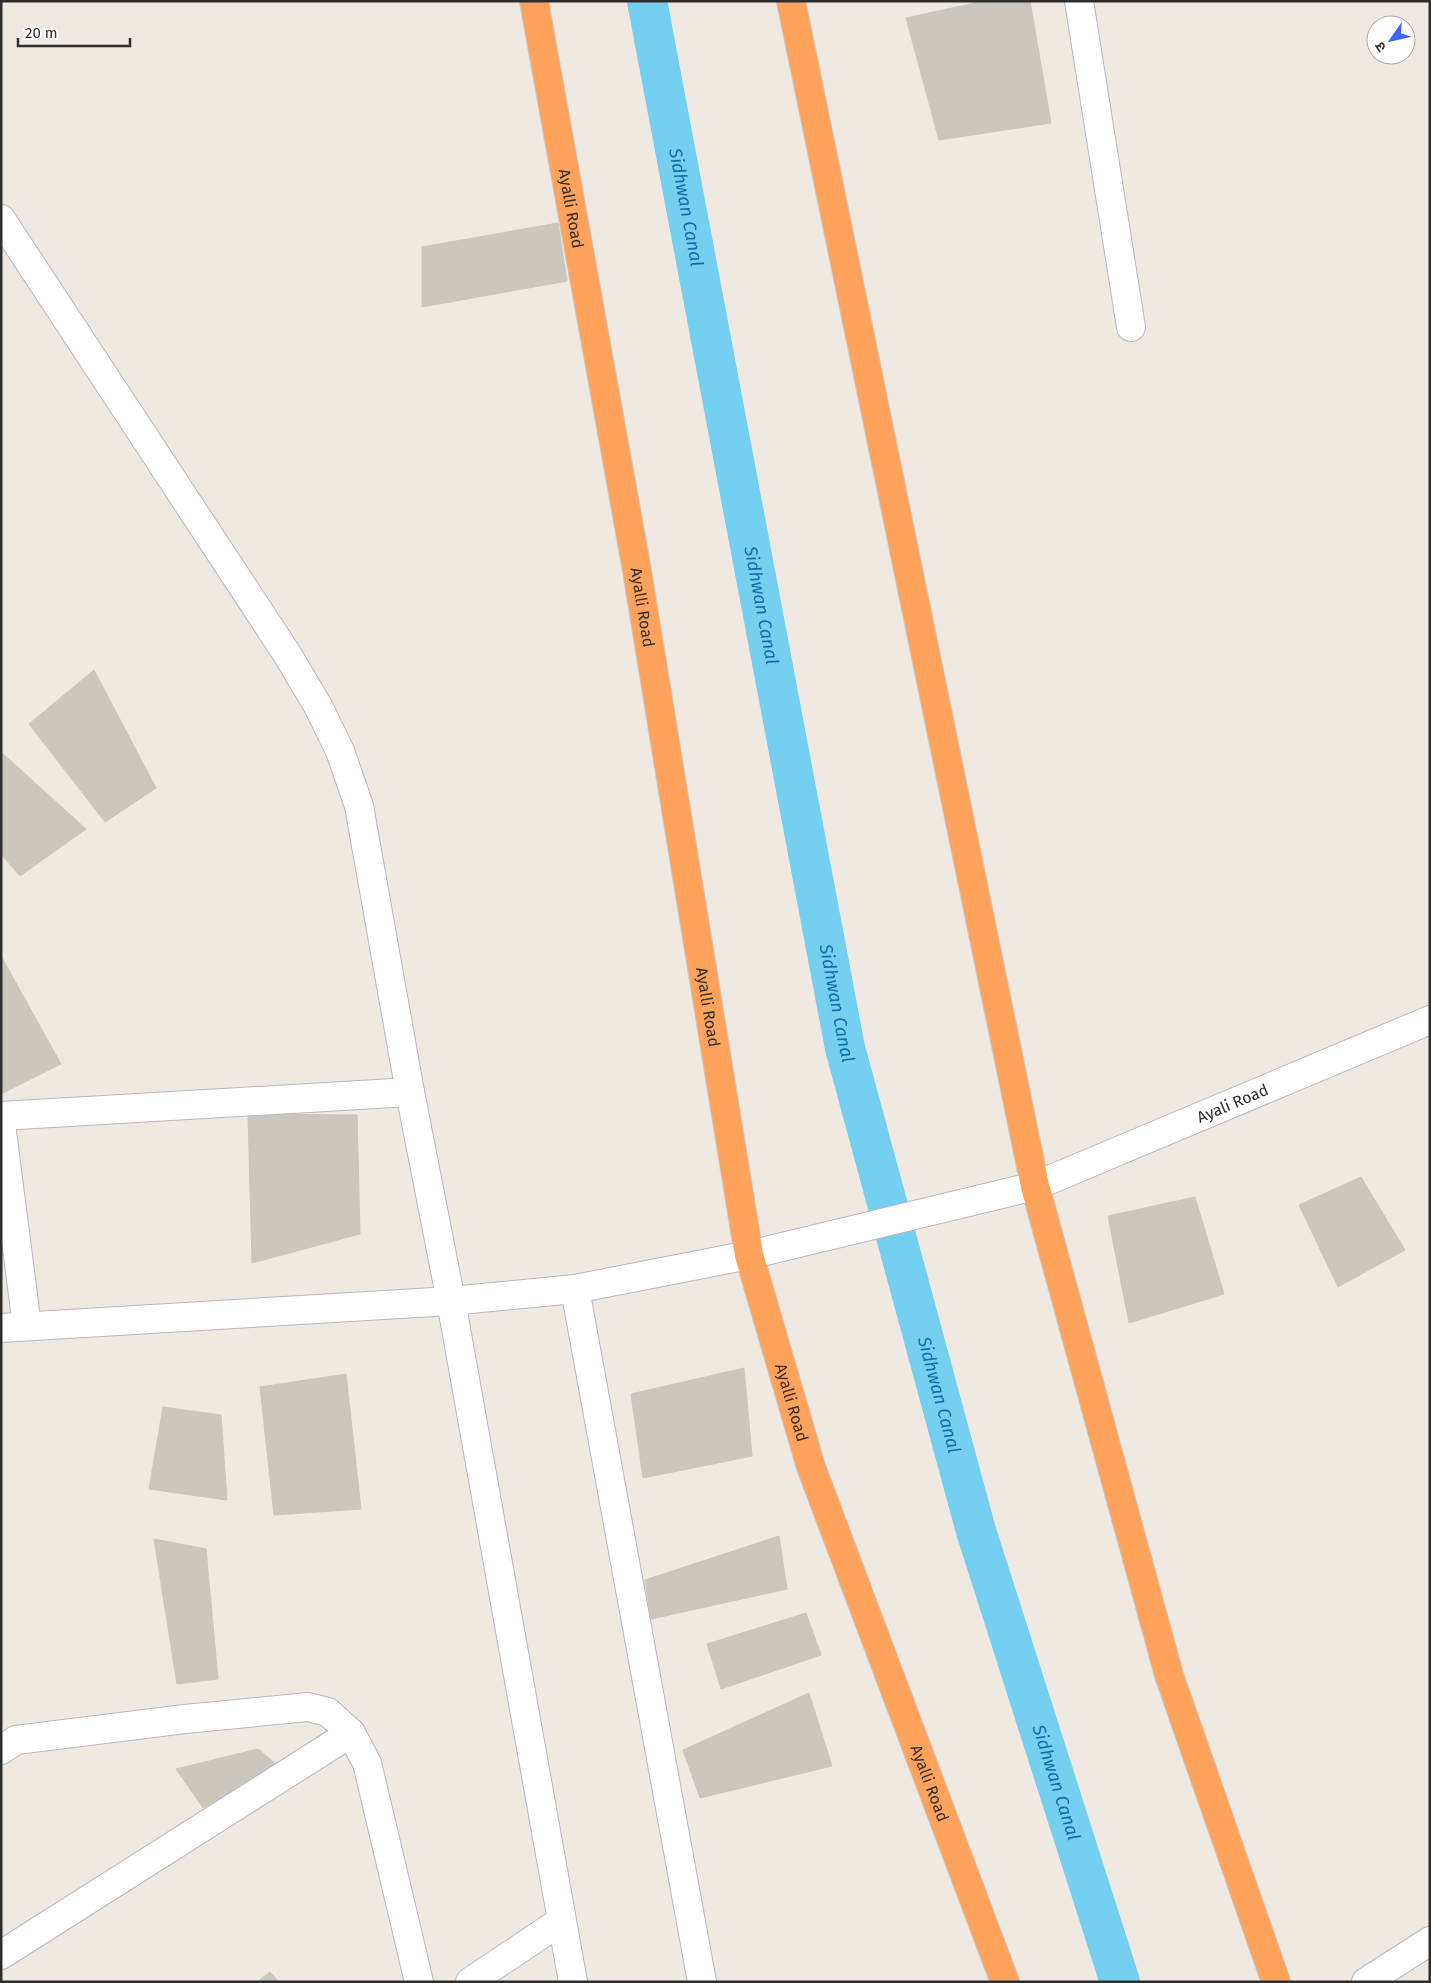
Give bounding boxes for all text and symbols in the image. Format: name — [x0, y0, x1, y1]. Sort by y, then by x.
scale bar — [18, 15, 130, 47]
north arrow — [1366, 15, 1416, 65]
text: 20 m — [25, 24, 58, 42]
text: उ — [1371, 38, 1390, 55]
water label: Sidhwan Canal — [664, 145, 708, 268]
street label: Ayalli Road — [555, 167, 588, 250]
water label: Sidhwan Canal — [739, 543, 783, 666]
street label: Ayalli Road — [627, 566, 658, 649]
water label: Sidhwan Canal — [814, 941, 859, 1065]
street label: Ayalli Road — [692, 966, 724, 1048]
street label: Ayali Road — [1194, 1080, 1271, 1127]
water label: Sidhwan Canal — [913, 1333, 965, 1456]
street label: Ayalli Road — [771, 1361, 812, 1444]
water label: Sidhwan Canal — [1027, 1721, 1085, 1843]
street label: Ayalli Road — [907, 1742, 953, 1824]

